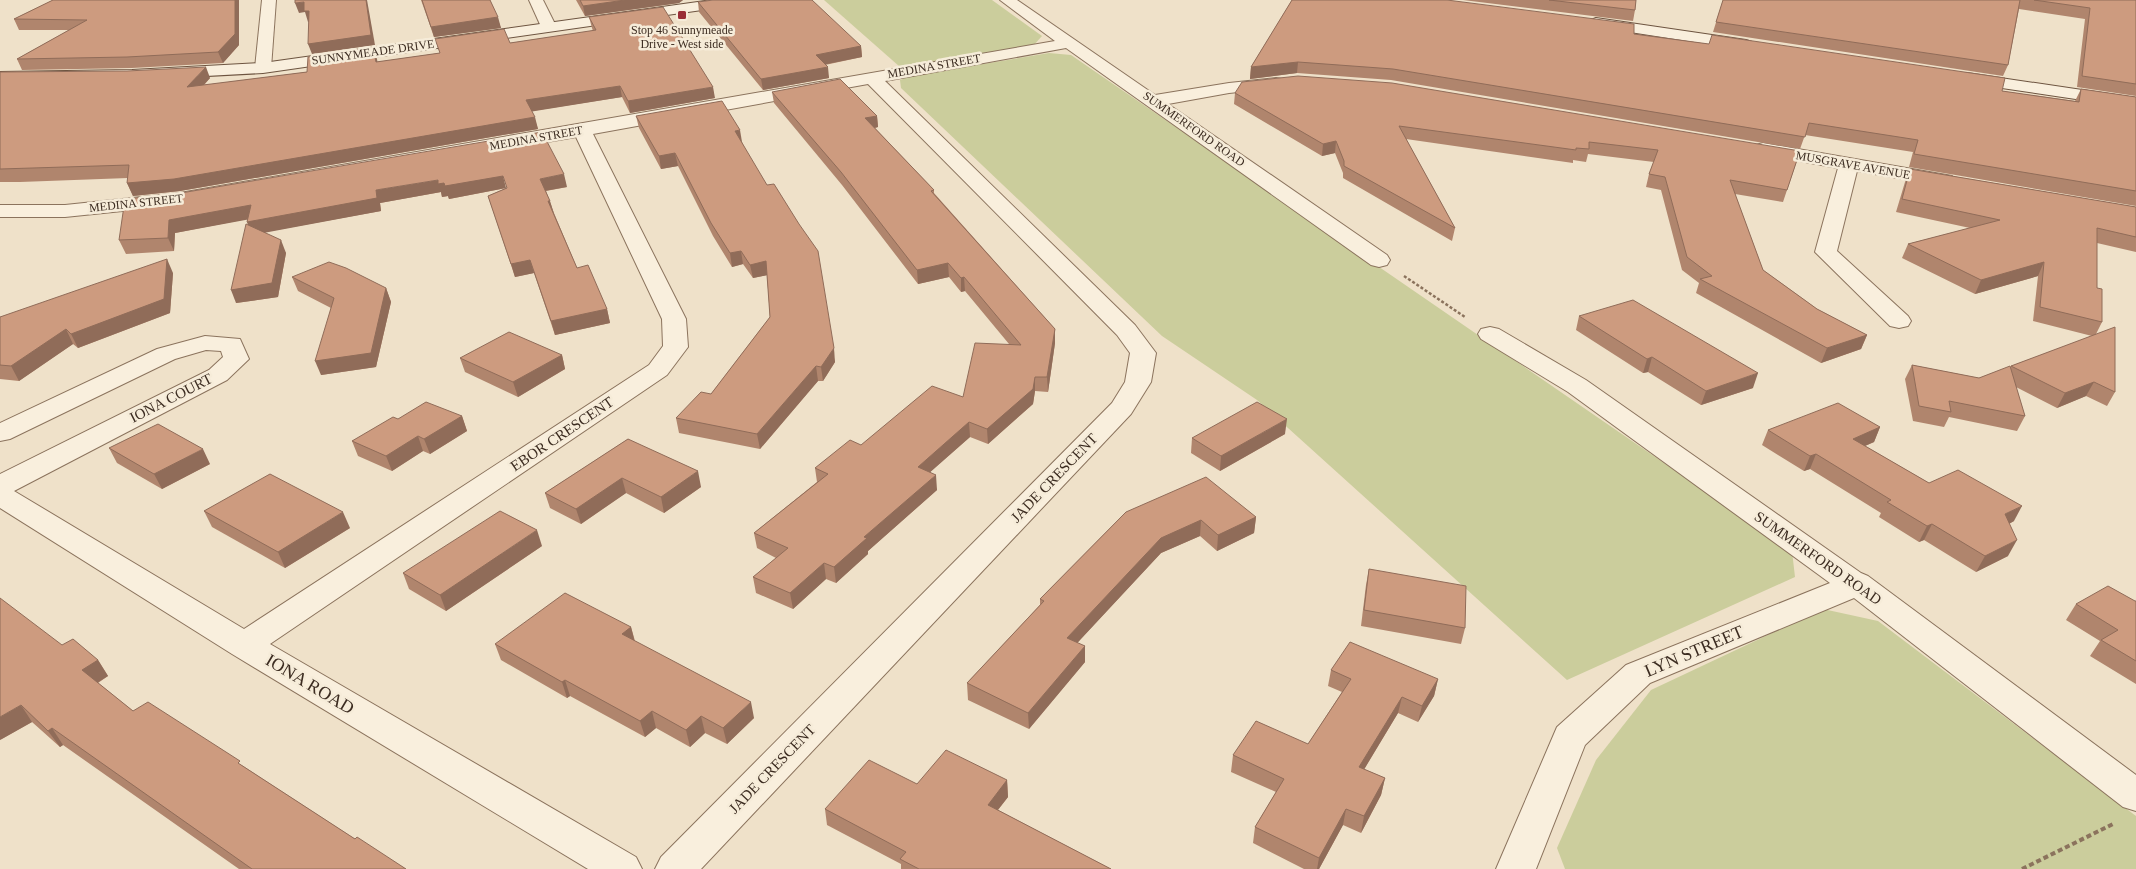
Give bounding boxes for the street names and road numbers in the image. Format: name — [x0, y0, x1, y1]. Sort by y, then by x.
street label: SUNNYMEADE DRIVE — [311, 36, 435, 68]
street label: MEDINA STREET — [886, 51, 982, 81]
street label: SUMMERFORD ROAD — [1140, 89, 1248, 170]
street label: MEDINA STREET — [488, 123, 584, 153]
street label: MUSGRAVE AVENUE — [1795, 148, 1911, 182]
street label: MEDINA STREET — [88, 191, 184, 215]
street label: IONA COURT — [127, 370, 215, 426]
street label: EBOR CRESCENT — [508, 394, 616, 474]
street label: JADE CRESCENT — [1008, 430, 1100, 526]
street label: SUMMERFORD ROAD — [1751, 508, 1885, 608]
street label: LYN STREET — [1641, 621, 1747, 681]
street label: IONA ROAD — [262, 650, 358, 718]
street label: JADE CRESCENT — [726, 721, 818, 817]

